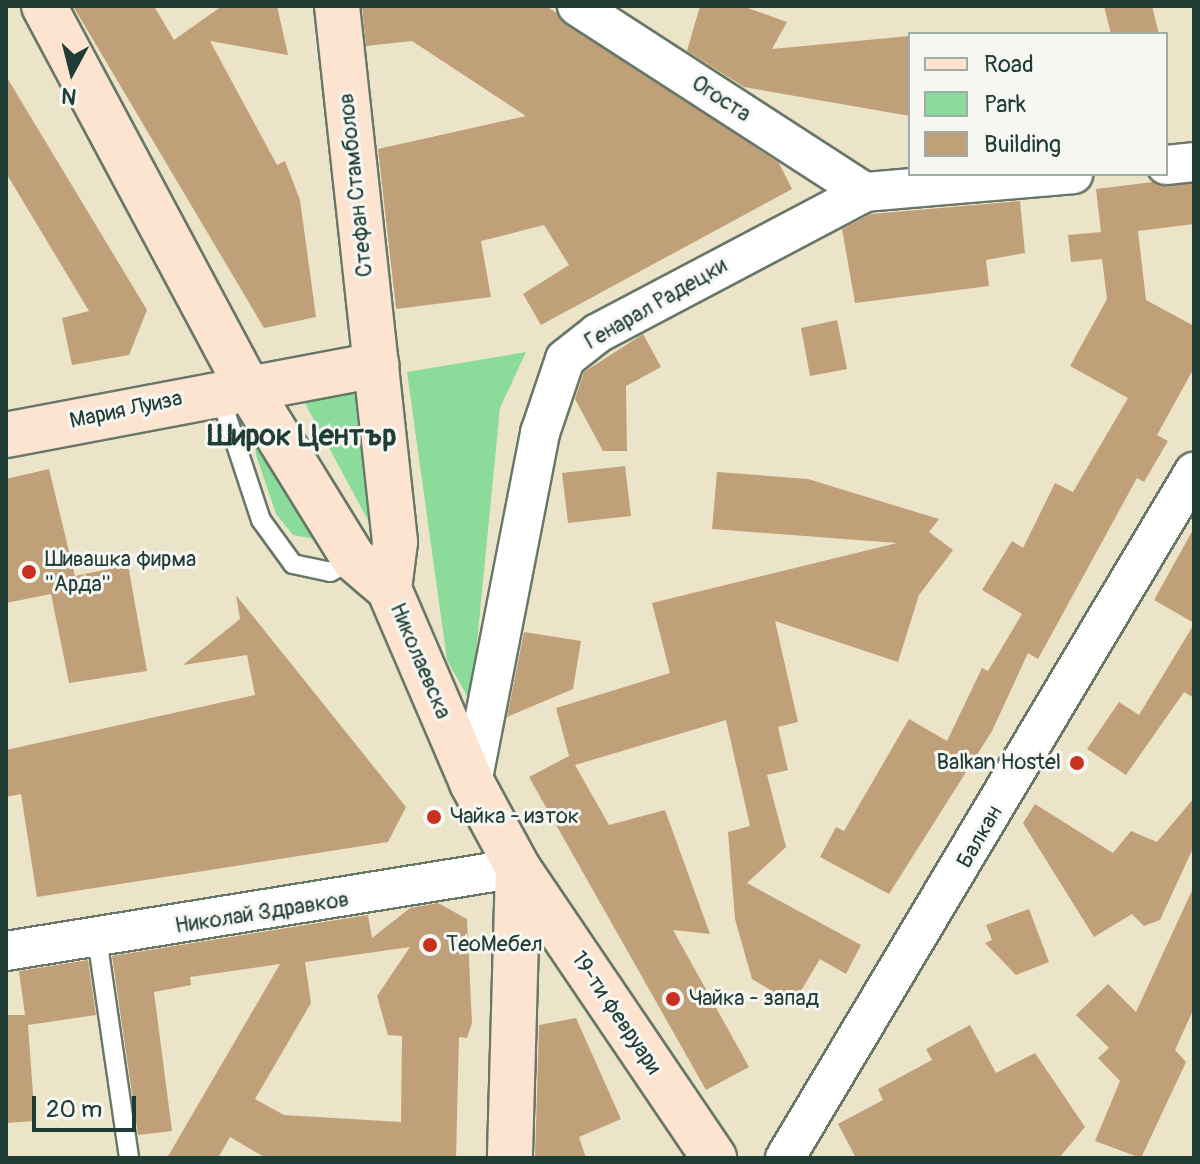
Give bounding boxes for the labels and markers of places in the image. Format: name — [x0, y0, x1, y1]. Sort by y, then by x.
place label: Шивашка фирма ''Арда'' — [45, 546, 196, 598]
marker: Шивашка фирма ''Арда'' — [20, 563, 38, 581]
place label: Balkan Hostel — [937, 750, 1061, 776]
marker: Balkan Hostel — [1068, 754, 1086, 772]
place label: Чайка - изток — [450, 804, 579, 830]
marker: Чайка - изток — [425, 808, 443, 826]
place label: ТеоМебел — [446, 932, 543, 958]
marker: ТеоМебел — [421, 936, 439, 954]
place label: Чайка - запад — [689, 986, 819, 1012]
marker: Чайка - запад — [664, 990, 682, 1008]

